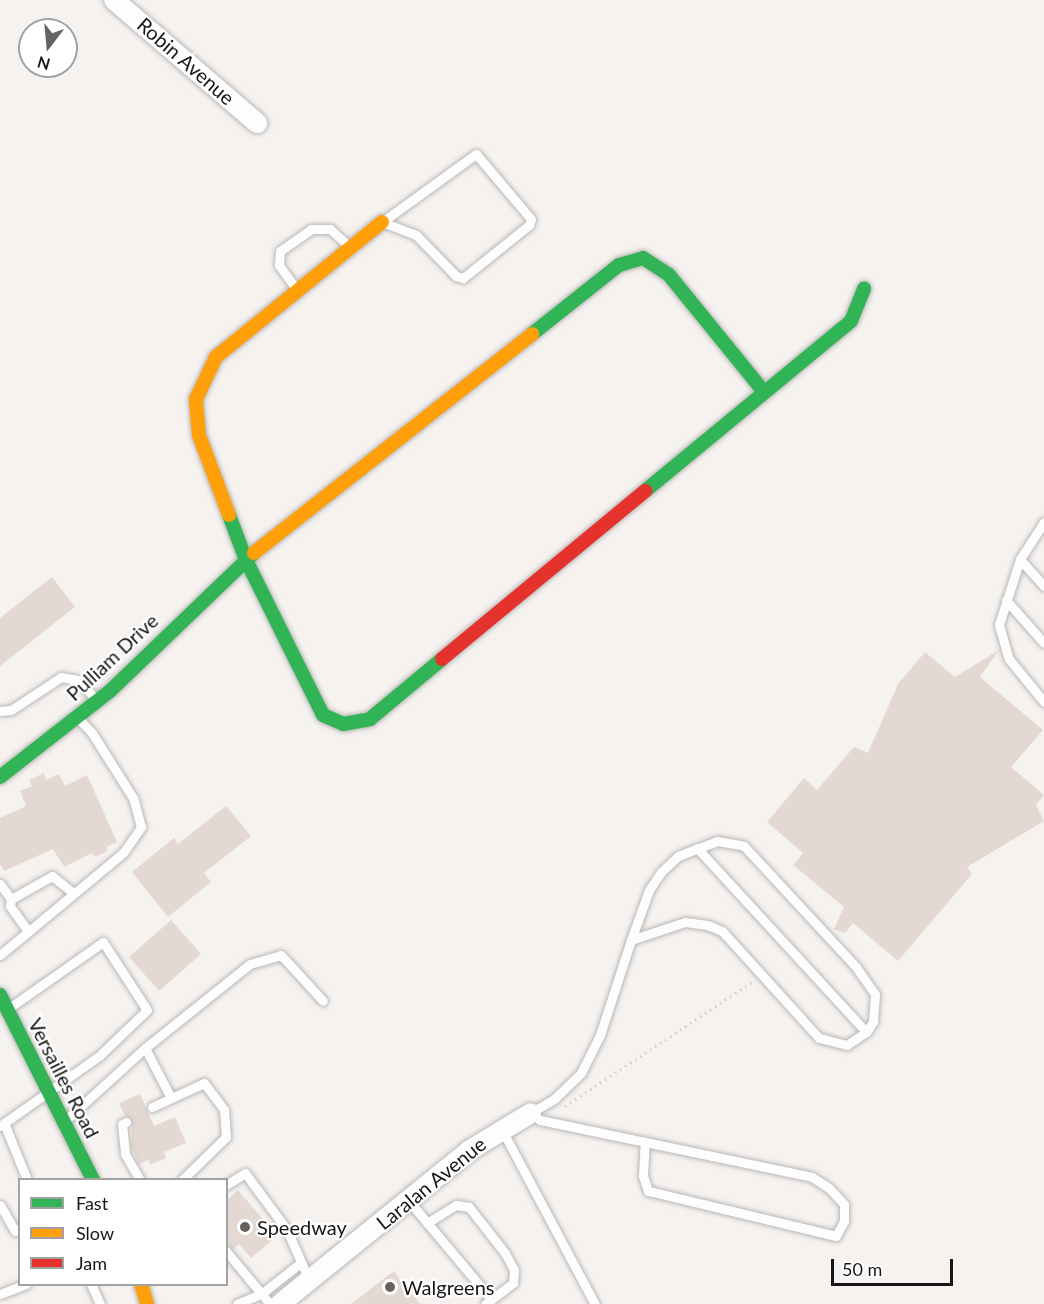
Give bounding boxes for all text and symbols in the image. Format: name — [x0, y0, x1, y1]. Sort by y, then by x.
street label: Robin Avenue — [132, 12, 240, 110]
north arrow — [18, 18, 78, 78]
text: N — [35, 53, 52, 75]
street label: Pulliam Drive — [61, 608, 163, 706]
street label: Versailles Road — [23, 1014, 105, 1142]
street label: Laralan Avenue — [371, 1131, 491, 1235]
legend — [18, 1178, 228, 1286]
text: Fast — [76, 1192, 108, 1214]
place label: Speedway — [257, 1215, 347, 1239]
marker: Speedway — [238, 1220, 252, 1234]
text: Slow — [76, 1222, 114, 1244]
scale bar — [834, 1247, 956, 1285]
text: Jam — [76, 1252, 107, 1274]
text: 50 m — [842, 1258, 882, 1280]
place label: Walgreens — [402, 1275, 494, 1299]
marker: Walgreens — [383, 1280, 397, 1294]

